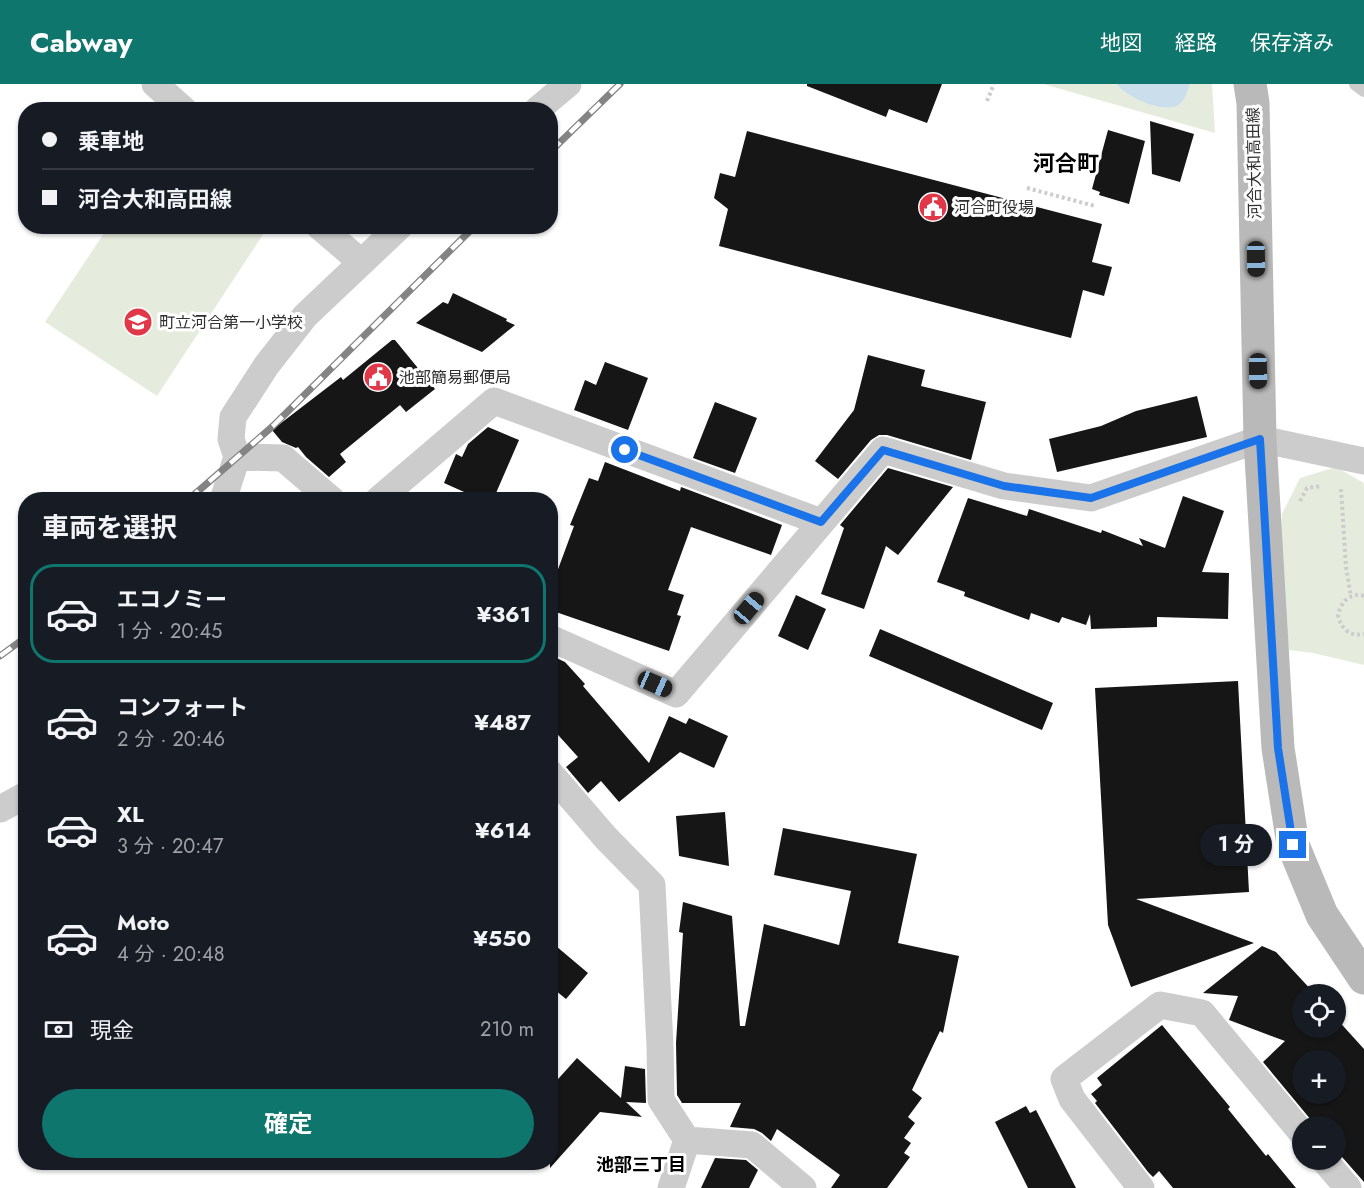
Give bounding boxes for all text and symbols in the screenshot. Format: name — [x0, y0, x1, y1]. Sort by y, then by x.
text: Cabway — [30, 22, 132, 63]
text: 地図 — [1100, 28, 1142, 58]
text: 経路 — [1175, 28, 1217, 58]
text: 保存済み — [1250, 28, 1334, 58]
street label: 河合大和高田線 — [1242, 107, 1266, 219]
text: 乗車地 — [78, 125, 144, 157]
district label: 河合町 — [1033, 147, 1099, 179]
text: 河合大和高田線 — [78, 183, 232, 215]
public building icon: 河合町役場 — [917, 191, 949, 223]
place label: 河合町役場 — [954, 196, 1034, 219]
car — [1247, 241, 1265, 277]
school or university icon: 町立河合第一小学校 — [122, 306, 154, 338]
place label: 町立河合第一小学校 — [159, 311, 303, 334]
car — [1249, 353, 1267, 389]
public building icon: 池部簡易郵便局 — [362, 361, 394, 393]
place label: 池部簡易郵便局 — [399, 366, 511, 389]
route start — [611, 436, 638, 463]
text: 車両を選択 — [42, 508, 177, 547]
text: エコノミー — [117, 583, 227, 615]
icon: car — [45, 587, 99, 641]
car — [731, 588, 767, 628]
text: ¥361 — [477, 598, 531, 630]
text: 1 分 · 20:45 — [117, 617, 222, 646]
car — [635, 668, 675, 700]
text: コンフォート — [117, 691, 248, 723]
icon: car — [45, 695, 99, 749]
text: ¥487 — [474, 706, 531, 738]
text: 2 分 · 20:46 — [117, 725, 225, 754]
text: XL — [117, 798, 144, 830]
icon: car — [45, 803, 99, 857]
text: ¥614 — [475, 814, 531, 846]
callout: 1 分 — [1200, 824, 1272, 866]
text: 1 分 — [1218, 830, 1254, 859]
route end — [1279, 831, 1306, 858]
text: 3 分 · 20:47 — [117, 832, 223, 861]
text: Moto — [117, 906, 170, 938]
icon: car — [45, 911, 99, 965]
text: ¥550 — [473, 922, 531, 954]
text: 4 分 · 20:48 — [117, 940, 225, 969]
map controls — [1292, 984, 1346, 1170]
button: locate — [1292, 984, 1346, 1038]
icon: cash — [42, 1013, 75, 1046]
text: 現金 — [90, 1014, 134, 1046]
text: 210 m — [480, 1015, 534, 1044]
button: + — [1292, 1050, 1346, 1104]
button: 確定 — [42, 1089, 534, 1158]
button: − — [1292, 1116, 1346, 1170]
district label: 池部三丁目 — [596, 1152, 686, 1178]

